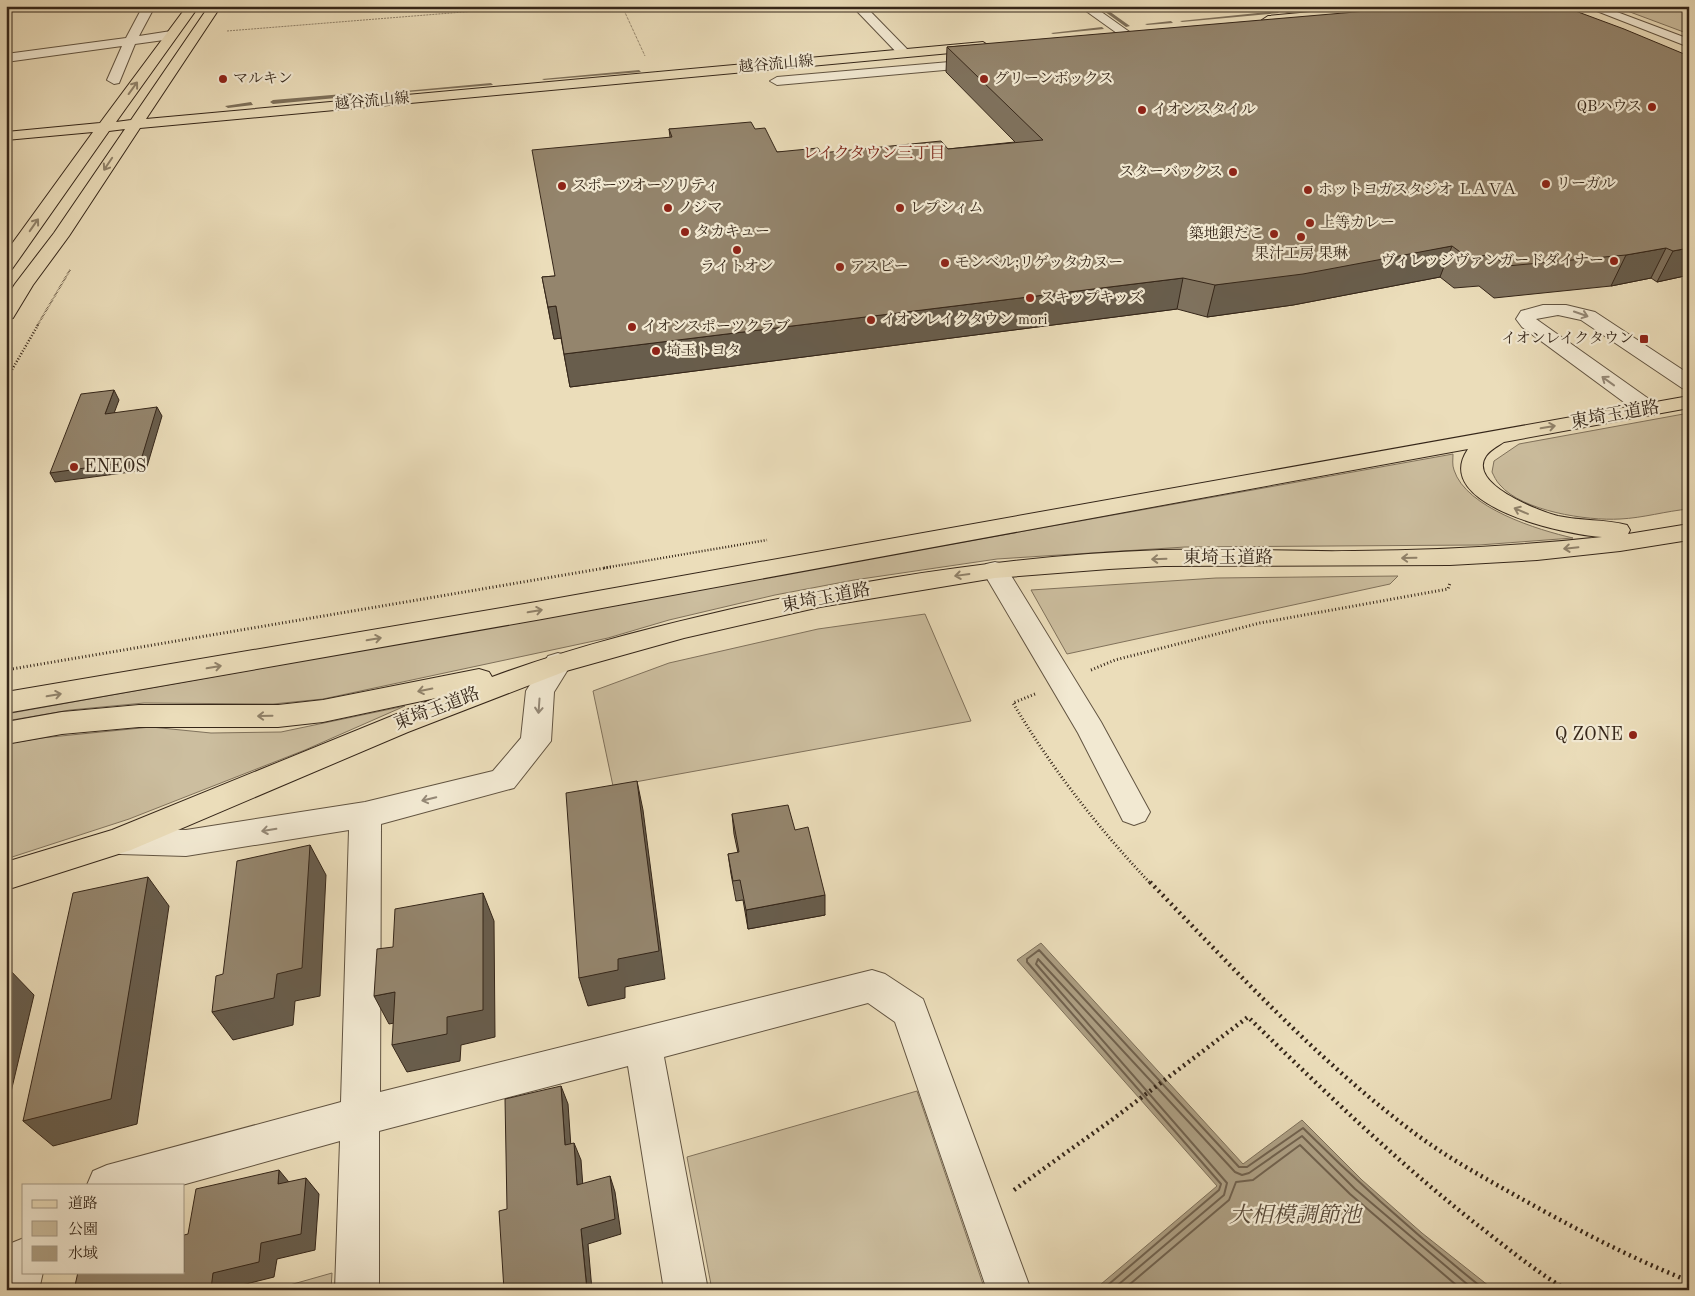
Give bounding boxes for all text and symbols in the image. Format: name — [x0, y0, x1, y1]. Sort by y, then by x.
street label: 越谷流山線 — [738, 52, 814, 76]
place label: グリーンボックス — [994, 70, 1114, 87]
place label: マルキン — [233, 71, 293, 87]
marker: マルキン — [217, 73, 229, 85]
marker: グリーンボックス — [978, 73, 990, 85]
one-way arrow — [128, 81, 138, 95]
street label: 越谷流山線 — [334, 89, 410, 113]
place label: QBハウス — [1577, 99, 1642, 115]
marker: QBハウス — [1646, 101, 1658, 113]
place label: イオンスタイル — [1152, 102, 1256, 118]
marker: イオンスタイル — [1136, 104, 1148, 116]
district label: レイクタウン三丁目 — [803, 145, 945, 162]
one-way arrow — [103, 157, 113, 171]
place label: スターバックス — [1119, 164, 1223, 180]
marker: スターバックス — [1227, 166, 1239, 178]
place label: リーガル — [1556, 176, 1616, 192]
place label: スポーツオーソリティ — [572, 178, 719, 194]
marker: リーガル — [1540, 178, 1552, 190]
marker: スポーツオーソリティ — [556, 180, 568, 192]
place label: ホットヨガスタジオ ＬＡＶＡ — [1318, 182, 1517, 198]
marker: ホットヨガスタジオ ＬＡＶＡ — [1302, 184, 1314, 196]
place label: ノジマ — [678, 200, 722, 216]
place label: レプシィム — [910, 200, 984, 216]
marker: ノジマ — [662, 202, 674, 214]
marker: レプシィム — [894, 202, 906, 214]
place label: 上等カレー — [1320, 214, 1395, 231]
marker: 上等カレー — [1304, 217, 1316, 229]
one-way arrow — [29, 218, 39, 232]
place label: タカキュー — [695, 224, 770, 240]
place label: 築地銀だこ — [1189, 225, 1264, 242]
marker: タカキュー — [679, 226, 691, 238]
marker: 築地銀だこ — [1268, 228, 1280, 240]
marker: 果汁工房 果琳 — [1295, 231, 1307, 243]
marker: ライトオン — [731, 244, 743, 256]
place label: 果汁工房 果琳 — [1254, 245, 1348, 262]
place label: ヴィレッジヴァンガードダイナー — [1380, 252, 1604, 269]
place label: モンベル;リゲッタカヌー — [955, 254, 1123, 271]
marker: ヴィレッジヴァンガードダイナー — [1608, 255, 1620, 267]
marker: モンベル;リゲッタカヌー — [939, 257, 951, 269]
place label: ライトオン — [700, 259, 774, 275]
place label: アスビー — [850, 259, 909, 275]
marker: アスビー — [834, 261, 846, 273]
place label: スキップキッズ — [1040, 289, 1144, 306]
marker: スキップキッズ — [1024, 292, 1036, 304]
one-way arrow — [1573, 310, 1589, 320]
place label: イオンレイクタウン mori — [881, 312, 1048, 328]
marker: イオンレイクタウン mori — [865, 314, 877, 326]
place label: イオンスポーツクラブ — [642, 318, 790, 335]
marker: イオンスポーツクラブ — [626, 321, 638, 333]
place label: イオンレイクタウン — [1501, 331, 1634, 347]
marker: イオンレイクタウン — [1638, 333, 1650, 345]
place label: 埼玉トヨタ — [666, 342, 741, 359]
marker: 埼玉トヨタ — [650, 345, 662, 357]
one-way arrow — [1602, 375, 1615, 386]
street label: 東埼玉道路 — [1569, 396, 1661, 432]
one-way arrow — [1539, 421, 1555, 431]
place label: ENEOS — [84, 458, 146, 476]
marker: ENEOS — [68, 461, 80, 473]
one-way arrow — [1514, 505, 1529, 515]
one-way arrow — [1563, 543, 1579, 553]
street label: 東埼玉道路 — [1183, 547, 1273, 567]
one-way arrow — [1401, 553, 1418, 563]
one-way arrow — [1151, 554, 1167, 563]
one-way arrow — [955, 570, 971, 580]
street label: 東埼玉道路 — [780, 579, 872, 615]
one-way arrow — [526, 606, 542, 616]
one-way arrow — [366, 634, 382, 644]
one-way arrow — [206, 661, 222, 671]
street label: 東埼玉道路 — [391, 683, 482, 734]
one-way arrow — [417, 686, 433, 696]
one-way arrow — [46, 689, 62, 699]
one-way arrow — [534, 698, 543, 714]
one-way arrow — [257, 712, 273, 721]
place label: Q ZONE — [1555, 726, 1623, 744]
marker: Q ZONE — [1627, 729, 1639, 741]
one-way arrow — [421, 795, 437, 804]
one-way arrow — [262, 825, 278, 835]
legend — [22, 1184, 185, 1274]
text: 道路 — [68, 1195, 98, 1212]
water label: 大相模調節池 — [1229, 1203, 1364, 1227]
text: 公園 — [68, 1221, 98, 1238]
text: 水域 — [68, 1245, 98, 1262]

